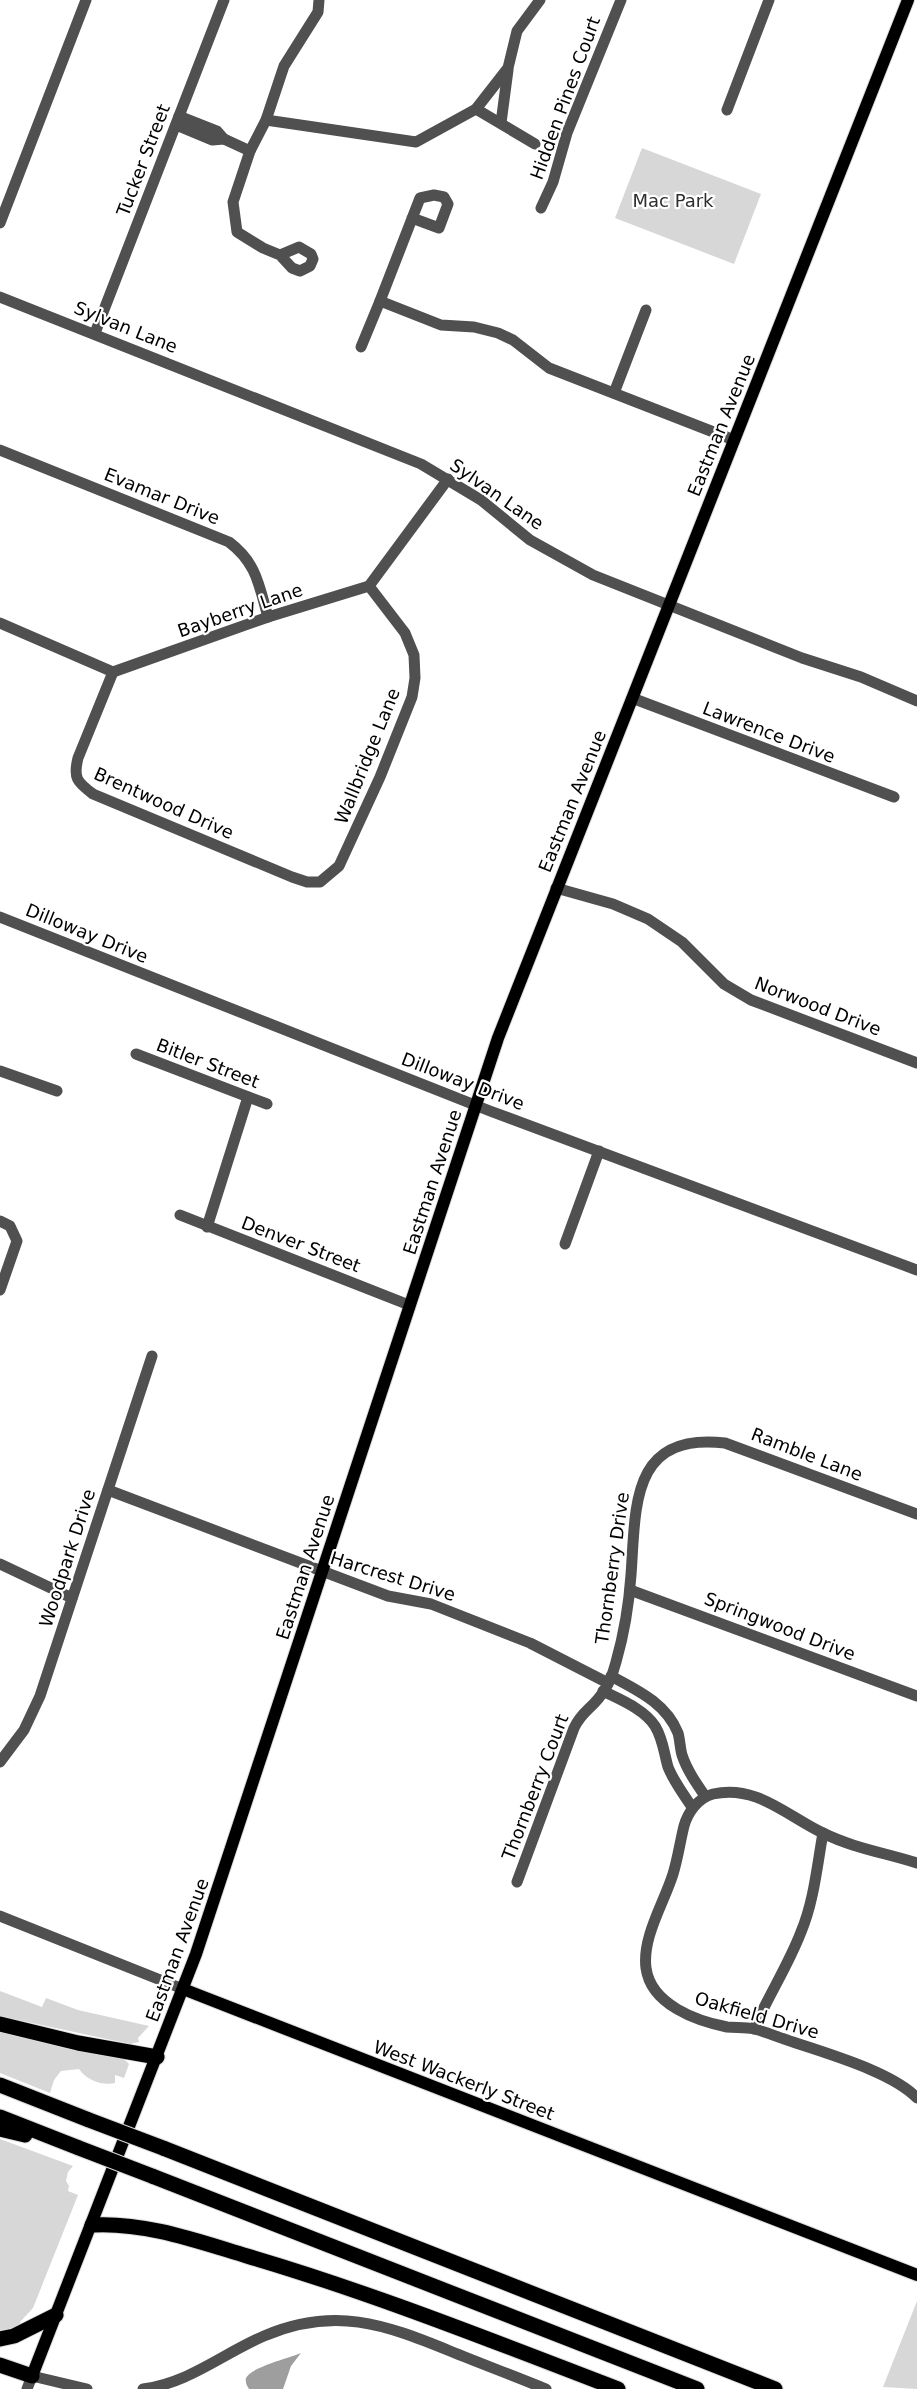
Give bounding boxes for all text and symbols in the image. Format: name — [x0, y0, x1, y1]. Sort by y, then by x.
street label: Hidden Pines Court — [526, 14, 604, 182]
street label: Tucker Street — [112, 101, 174, 220]
park label: Mac Park — [632, 190, 714, 211]
street label: Sylvan Lane — [71, 297, 181, 357]
street label: Eastman Avenue — [683, 351, 759, 499]
street label: Sylvan Lane — [446, 454, 548, 534]
street label: Evamar Drive — [101, 463, 223, 529]
street label: Bayberry Lane — [175, 579, 305, 641]
street label: Wallbridge Lane — [330, 685, 404, 827]
street label: Lawrence Drive — [700, 697, 838, 767]
street label: Eastman Avenue — [534, 727, 610, 875]
street label: Brentwood Drive — [91, 763, 237, 843]
street label: Dilloway Drive — [23, 899, 151, 967]
street label: Norwood Drive — [752, 972, 884, 1040]
street label: Bitler Street — [154, 1034, 262, 1092]
street label: Dilloway Drive — [399, 1048, 527, 1114]
street label: Eastman Avenue — [399, 1107, 465, 1257]
street label: Denver Street — [238, 1212, 364, 1276]
street label: Ramble Lane — [748, 1423, 866, 1485]
street label: Woodpark Drive — [35, 1486, 99, 1630]
street label: Thornberry Drive — [591, 1491, 633, 1646]
street label: Eastman Avenue — [272, 1492, 338, 1642]
street label: Harcrest Drive — [328, 1547, 458, 1605]
street label: Springwood Drive — [702, 1588, 858, 1664]
street label: Thornberry Court — [497, 1711, 573, 1864]
street label: Eastman Avenue — [141, 1875, 213, 2025]
street label: Oakfield Drive — [693, 1987, 821, 2043]
street label: West Wackerly Street — [371, 2036, 557, 2124]

